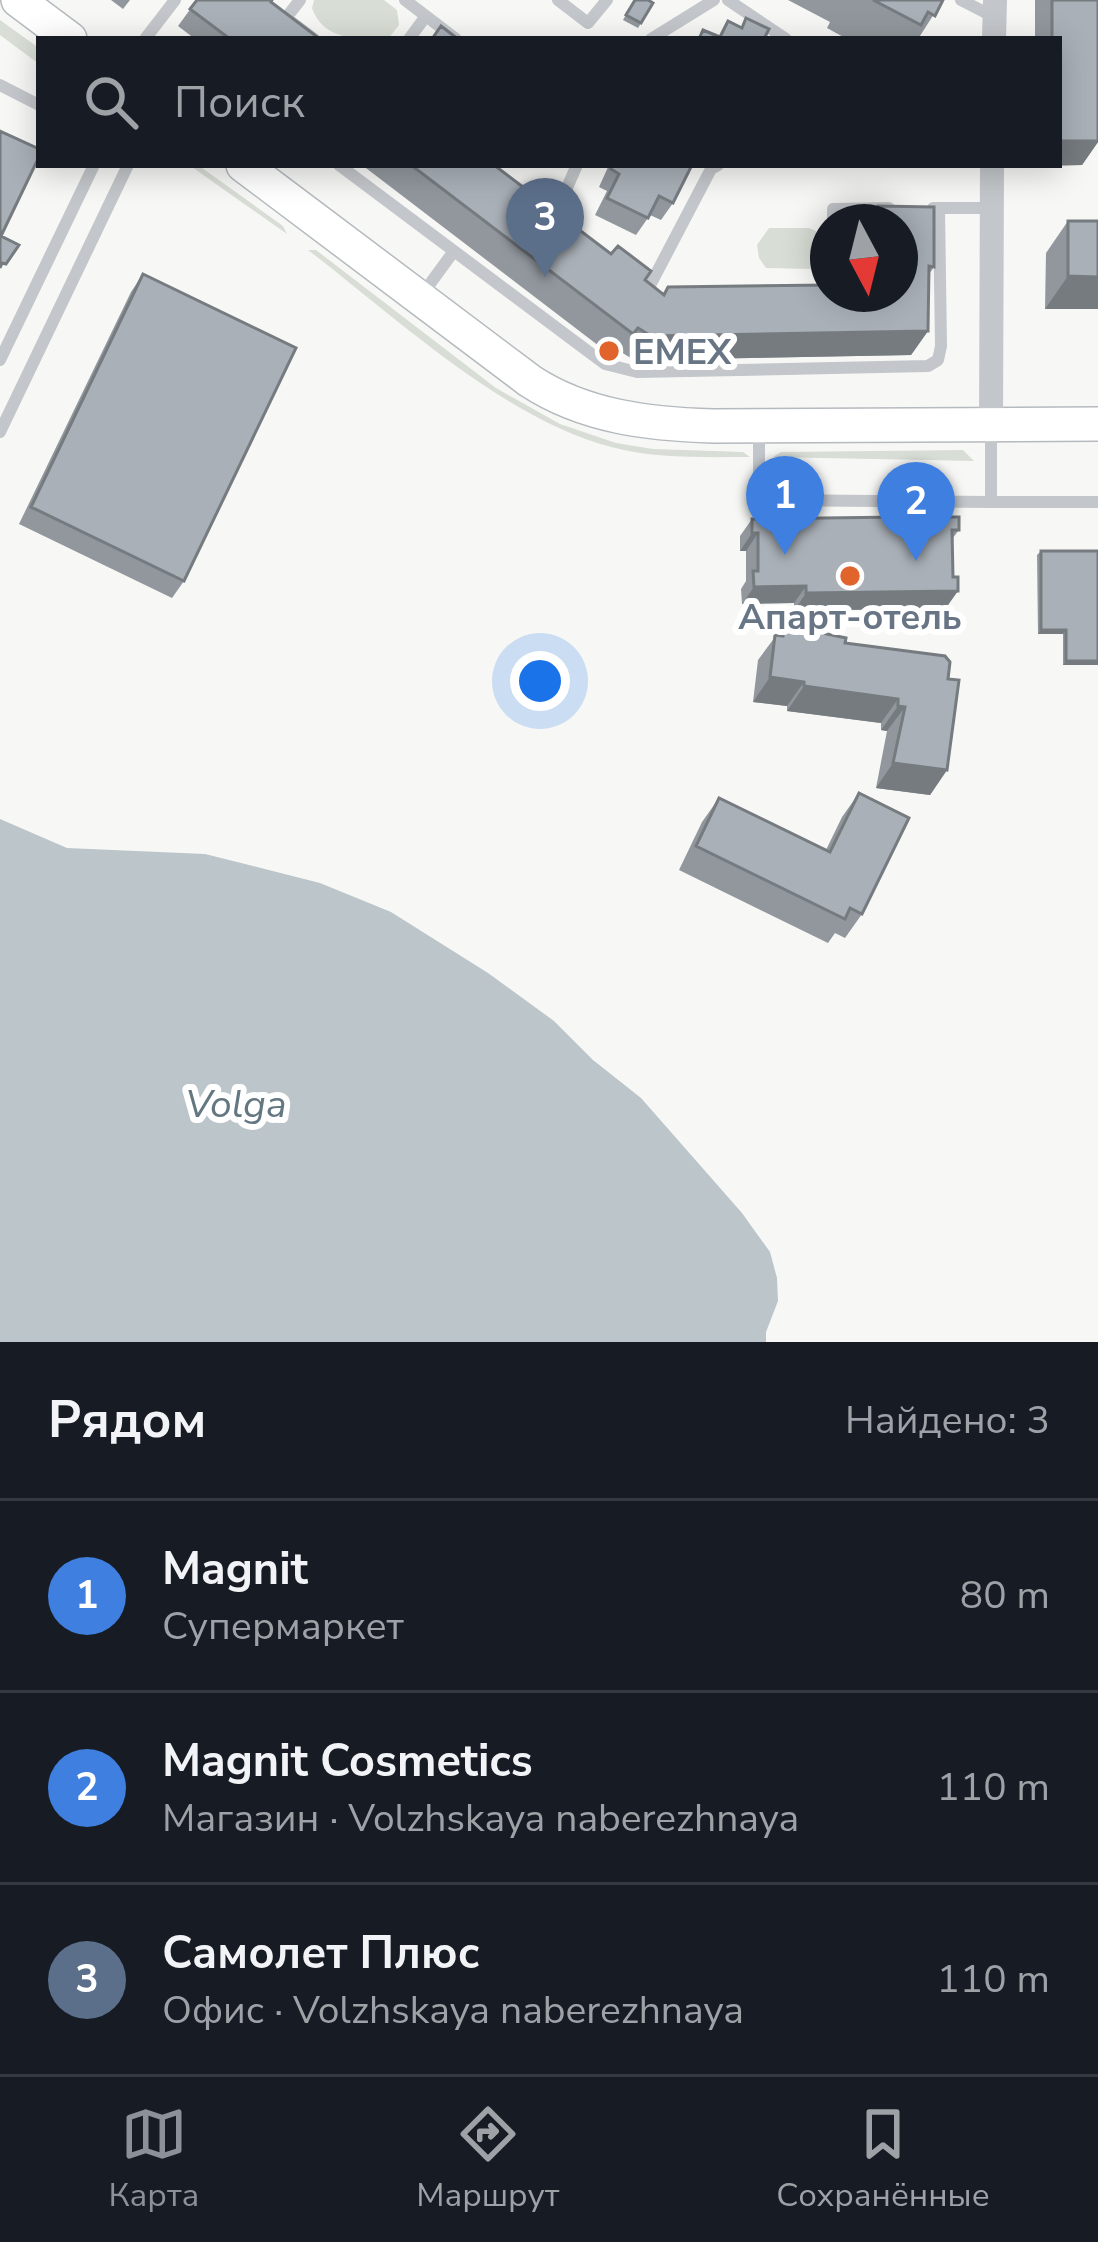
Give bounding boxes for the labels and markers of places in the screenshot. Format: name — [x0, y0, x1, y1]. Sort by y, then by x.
pin: 3 — [506, 178, 584, 277]
place label: EMEX — [633, 328, 732, 377]
marker: EMEX — [596, 338, 622, 364]
pin: 1 — [746, 456, 824, 555]
pin: 2 — [877, 462, 955, 561]
marker: Апарт-отель — [837, 563, 863, 589]
place label: Апарт-отель — [738, 593, 962, 642]

